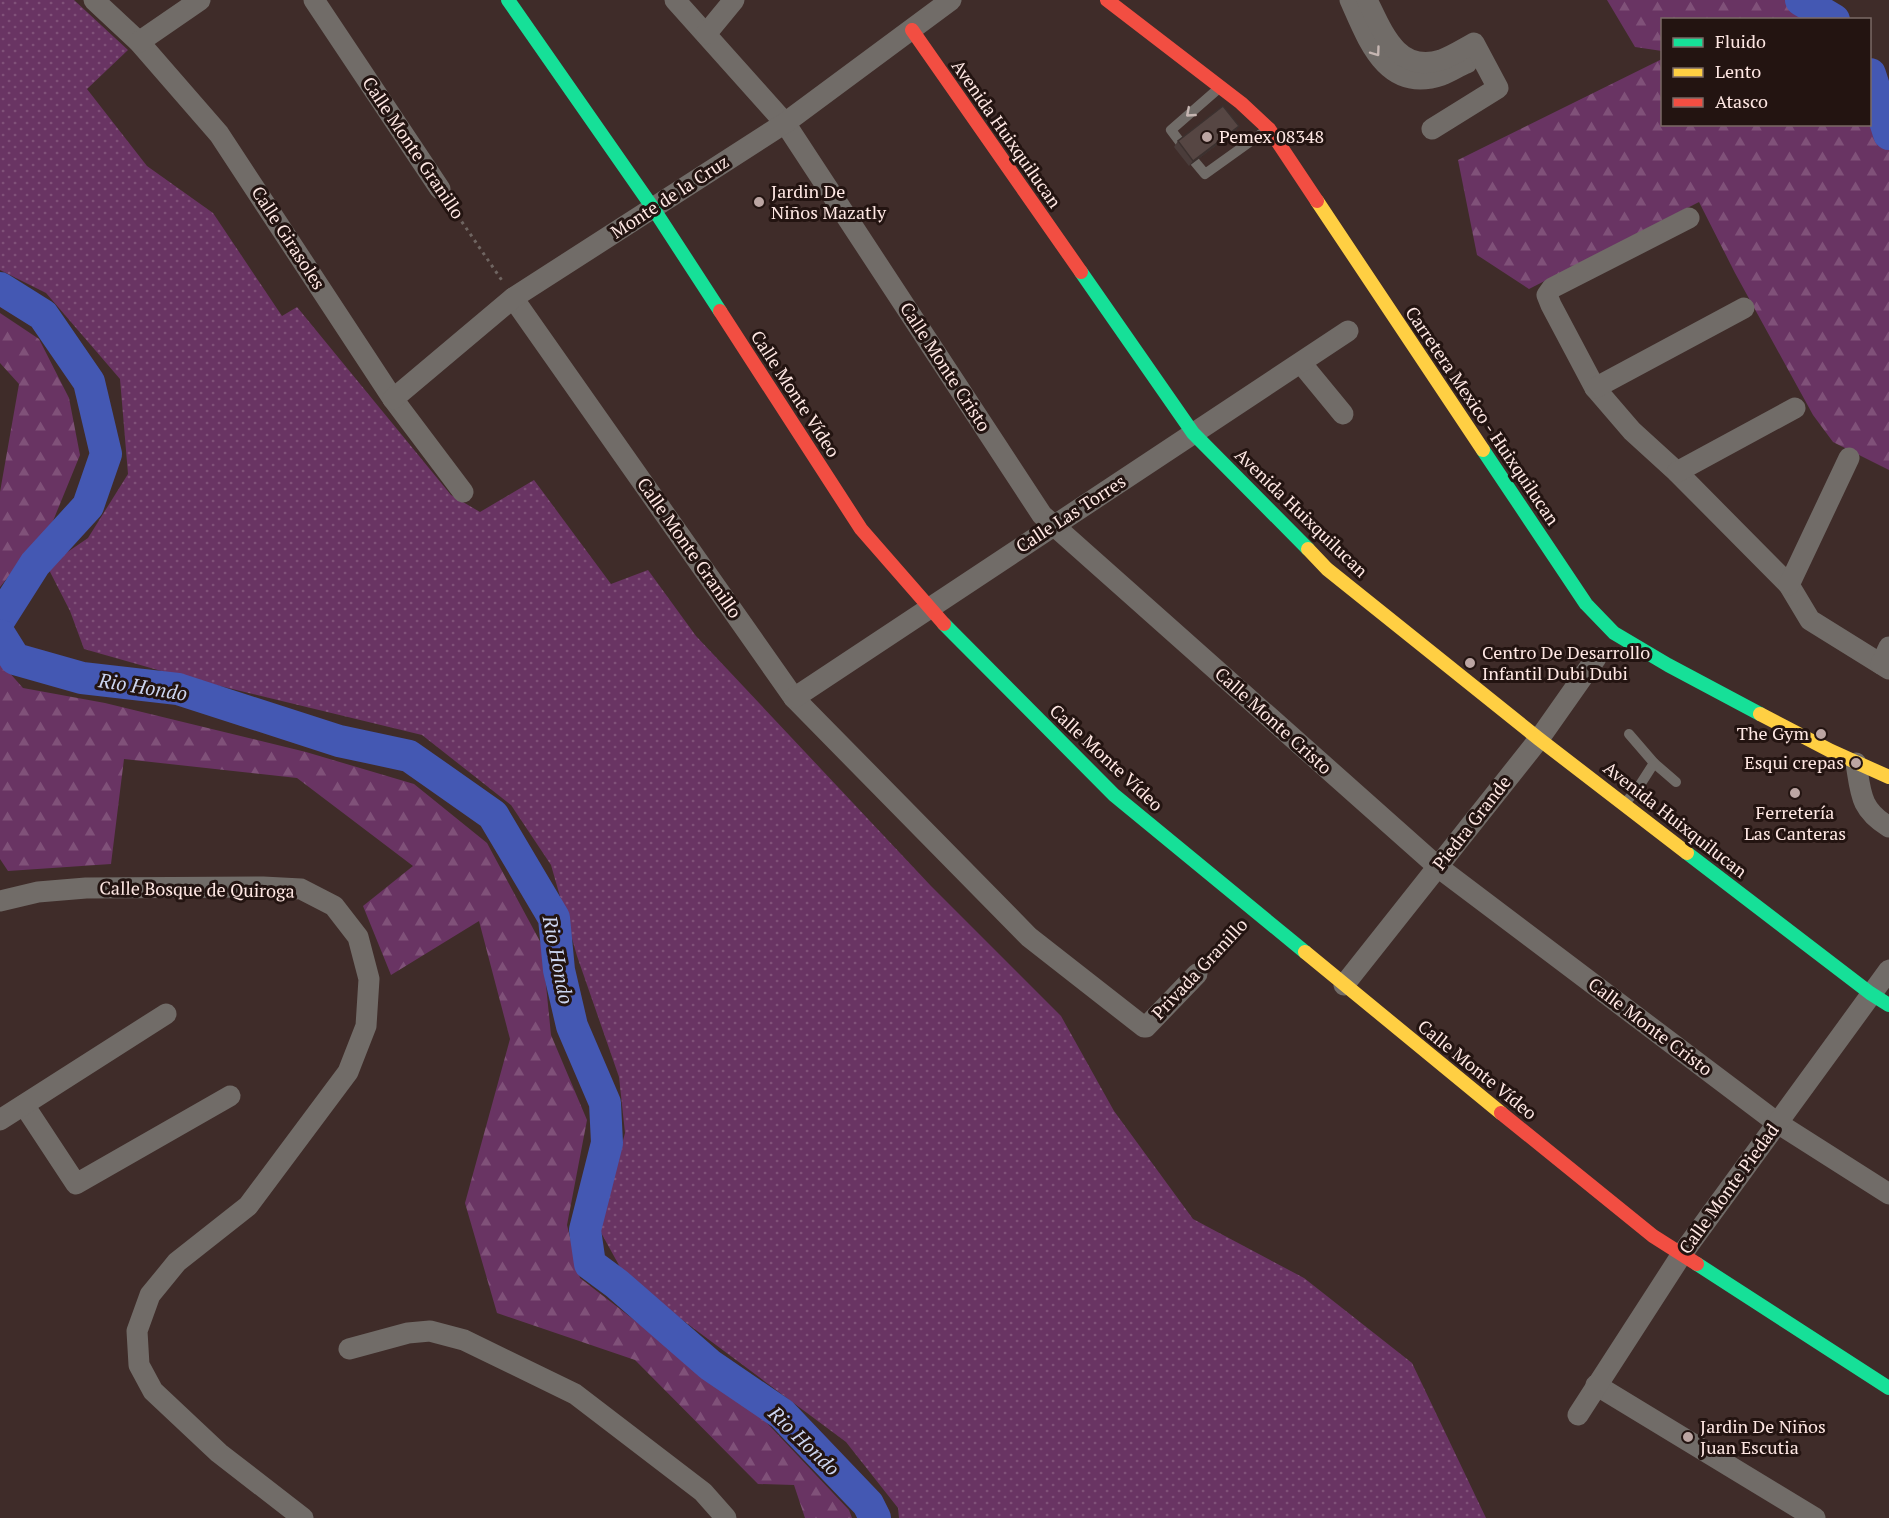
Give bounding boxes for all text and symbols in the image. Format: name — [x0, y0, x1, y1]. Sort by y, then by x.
legend — [1661, 18, 1871, 126]
text: Fluido — [1715, 29, 1766, 53]
one-way arrow — [1369, 45, 1380, 56]
street label: Avenida Huixquilucan — [947, 54, 1067, 213]
text: Lento — [1715, 59, 1761, 83]
street label: Calle Monte Granillo — [357, 72, 470, 223]
text: Atasco — [1715, 89, 1768, 113]
one-way arrow — [1186, 106, 1197, 117]
place label: Pemex 08348 — [1219, 124, 1324, 148]
marker: Pemex 08348 — [1200, 130, 1214, 144]
street label: Monte de la Cruz — [606, 149, 733, 243]
place label: Jardin De Niños Mazatly — [771, 179, 887, 224]
street label: Calle Girasoles — [246, 181, 331, 294]
marker: Jardin De Niños Mazatly — [752, 195, 766, 209]
street label: Calle Monte Cristo — [895, 297, 997, 436]
street label: Carretera Mexico - Huixquilucan — [1400, 301, 1565, 530]
street label: Calle Monte Vídeo — [746, 325, 846, 462]
street label: Avenida Huixquilucan — [1230, 443, 1374, 582]
street label: Calle Las Torres — [1011, 469, 1130, 558]
street label: Calle Monte Granillo — [632, 472, 747, 623]
place label: Centro De Desarrollo Infantil Dubi Dubi — [1482, 640, 1650, 685]
marker: Centro De Desarrollo Infantil Dubi Dubi — [1463, 656, 1477, 670]
street label: Calle Monte Cristo — [1210, 661, 1337, 779]
water label: Rio Hondo — [96, 666, 189, 707]
street label: Calle Monte Vídeo — [1045, 698, 1169, 816]
place label: The Gym — [1737, 721, 1809, 745]
marker: The Gym — [1814, 727, 1828, 741]
place label: Esqui crepas — [1744, 750, 1844, 774]
street label: Avenida Huixquilucan — [1599, 756, 1753, 883]
marker: Esqui crepas — [1849, 756, 1863, 770]
street label: Piedra Grande — [1427, 770, 1516, 875]
marker: Ferretería Las Canteras — [1788, 786, 1802, 800]
place label: Ferretería Las Canteras — [1744, 800, 1846, 845]
street label: Calle Bosque de Quiroga — [99, 875, 295, 903]
water label: Rio Hondo — [537, 912, 580, 1006]
street label: Privada Granillo — [1146, 913, 1252, 1024]
street label: Calle Monte Cristo — [1584, 972, 1718, 1081]
street label: Calle Monte Vídeo — [1413, 1014, 1542, 1125]
street label: Calle Monte Piedad — [1673, 1118, 1784, 1258]
water label: Rio Hondo — [762, 1399, 846, 1481]
place label: Jardin De Niños Juan Escutia — [1700, 1414, 1826, 1459]
marker: Jardin De Niños Juan Escutia — [1681, 1430, 1695, 1444]

